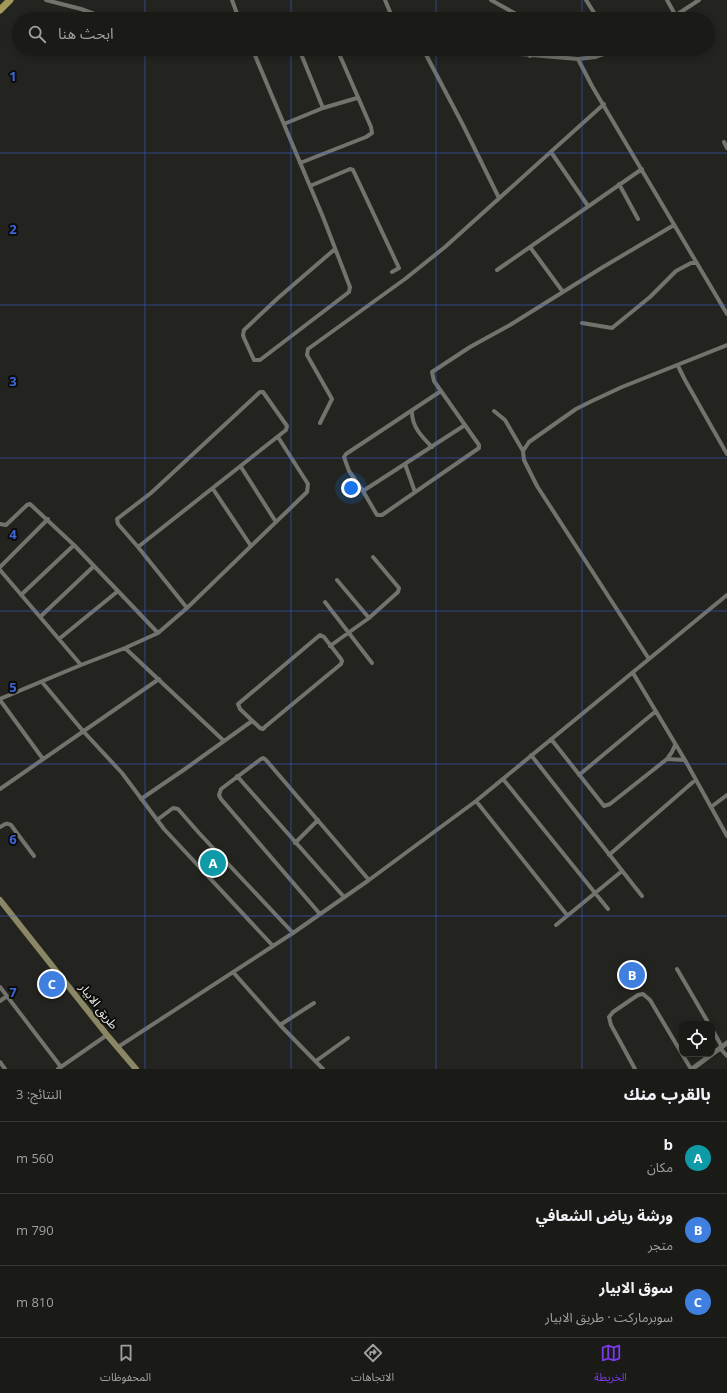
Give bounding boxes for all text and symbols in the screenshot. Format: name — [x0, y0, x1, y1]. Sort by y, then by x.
search box — [12, 12, 715, 56]
icon: search — [26, 23, 48, 45]
text: ابحث هنا — [58, 23, 114, 43]
text: 1 — [9, 67, 17, 85]
text: 2 — [9, 220, 17, 238]
text: 3 — [9, 372, 17, 390]
your location — [341, 478, 361, 498]
text: 4 — [9, 525, 17, 543]
text: 5 — [9, 678, 17, 696]
text: 6 — [9, 830, 17, 848]
pin: A — [200, 848, 226, 878]
pin: B — [619, 960, 645, 990]
pin: C — [39, 969, 65, 999]
street label: طريق الابيار — [75, 979, 122, 1033]
text: 7 — [9, 983, 17, 1001]
map controls — [679, 1021, 715, 1057]
button: locate — [679, 1021, 715, 1057]
text: بالقرب منك — [624, 1082, 711, 1105]
text: النتائج: 3 — [16, 1085, 62, 1103]
text: b — [664, 1134, 673, 1154]
text: 560 m — [16, 1149, 54, 1167]
text: A — [694, 1149, 703, 1167]
text: مكان — [647, 1158, 673, 1176]
text: ورشة رياض الشعافي — [536, 1205, 673, 1225]
text: 790 m — [16, 1221, 54, 1239]
text: B — [694, 1221, 702, 1239]
text: متجر — [648, 1236, 673, 1254]
text: سوق الابيار — [599, 1277, 673, 1297]
text: 810 m — [16, 1293, 54, 1311]
text: C — [694, 1293, 702, 1311]
text: سوبرماركت · طريق الابيار — [545, 1308, 673, 1326]
tab: المحفوظات — [100, 1342, 151, 1389]
tab: الاتجاهات — [351, 1342, 394, 1389]
tab: الخريطة — [594, 1342, 627, 1389]

